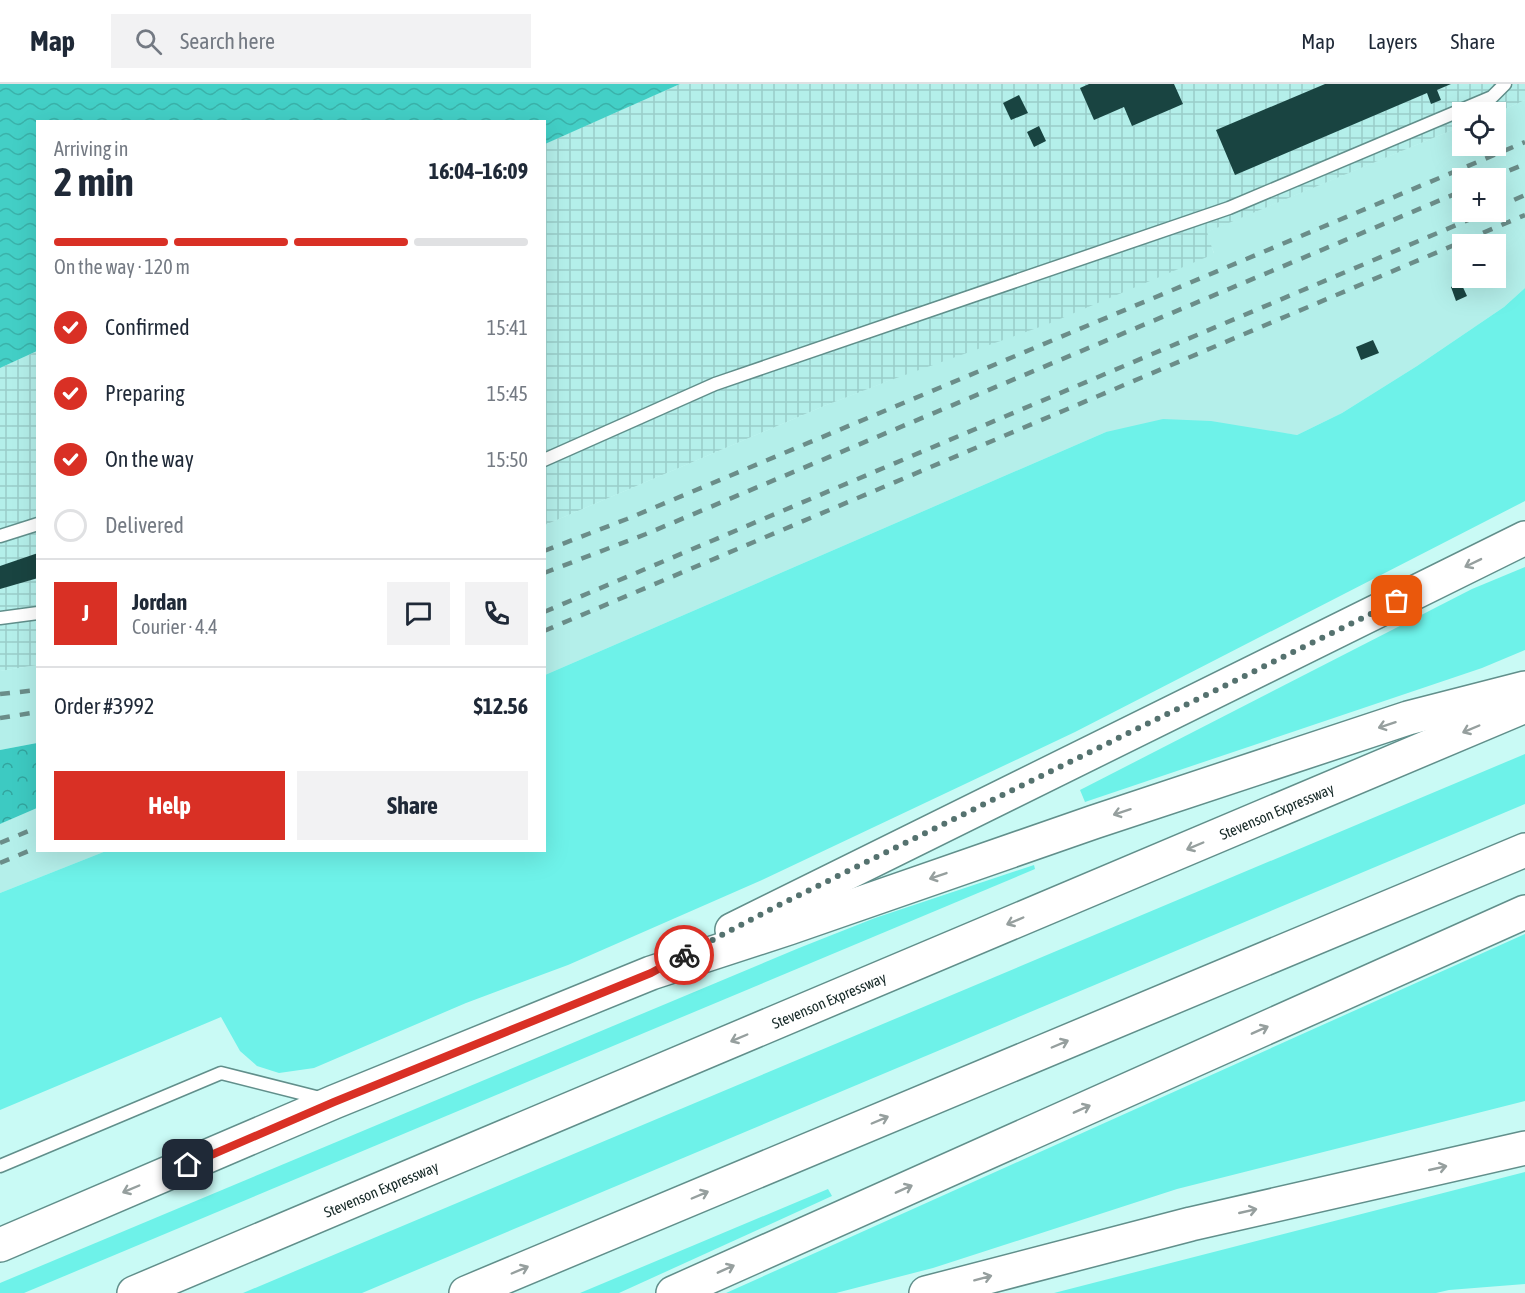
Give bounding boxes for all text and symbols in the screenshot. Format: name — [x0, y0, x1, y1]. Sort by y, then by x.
search box — [111, 14, 531, 68]
text: Map — [30, 25, 75, 57]
icon: search — [132, 25, 165, 58]
text: Search here — [180, 28, 275, 54]
text: Map — [1301, 29, 1335, 53]
text: Layers — [1368, 29, 1418, 53]
text: Share — [1451, 29, 1495, 53]
map controls — [1452, 102, 1506, 288]
button: locate — [1452, 102, 1506, 156]
text: Arriving in — [54, 137, 128, 160]
text: 16:04–16:09 — [429, 158, 528, 184]
text: 2 min — [54, 160, 134, 204]
button: + — [1452, 168, 1506, 222]
button: − — [1452, 234, 1506, 288]
text: On the way · 120 m — [54, 255, 190, 278]
icon: check — [54, 311, 87, 344]
text: Confirmed — [105, 314, 190, 340]
text: 15:41 — [487, 316, 528, 339]
icon: check — [54, 377, 87, 410]
text: Preparing — [105, 380, 185, 406]
text: 15:45 — [487, 382, 528, 405]
icon: check — [54, 443, 87, 476]
text: On the way — [105, 446, 194, 472]
text: 15:50 — [487, 448, 528, 471]
text: Delivered — [105, 512, 184, 538]
one-way arrow — [1464, 558, 1482, 570]
pin — [1371, 575, 1422, 626]
button: chat — [387, 582, 450, 645]
button: phone — [465, 582, 528, 645]
icon: bag — [1380, 584, 1413, 617]
text: Jordan — [132, 589, 187, 615]
text: J — [82, 600, 89, 626]
text: Courier · 4.4 — [132, 615, 218, 638]
text: Order #3992 — [54, 693, 154, 719]
text: $12.56 — [473, 693, 528, 719]
one-way arrow — [1378, 720, 1397, 731]
one-way arrow — [1462, 724, 1481, 735]
button: Help — [54, 771, 285, 840]
button: Share — [297, 771, 528, 840]
street label: Stevenson Expressway — [1217, 779, 1336, 843]
one-way arrow — [1113, 808, 1132, 819]
one-way arrow — [1186, 841, 1204, 852]
one-way arrow — [929, 872, 948, 883]
one-way arrow — [1006, 916, 1025, 927]
courier — [654, 925, 714, 985]
icon: bike — [668, 939, 701, 972]
street label: Stevenson Expressway — [769, 968, 888, 1031]
one-way arrow — [1250, 1024, 1269, 1035]
one-way arrow — [730, 1033, 748, 1044]
one-way arrow — [1051, 1038, 1069, 1049]
one-way arrow — [1072, 1103, 1090, 1115]
one-way arrow — [870, 1114, 889, 1125]
pin — [162, 1139, 213, 1190]
icon: home — [171, 1148, 204, 1181]
street label: Stevenson Expressway — [321, 1157, 441, 1220]
one-way arrow — [1428, 1161, 1447, 1173]
one-way arrow — [894, 1182, 912, 1194]
one-way arrow — [122, 1184, 141, 1195]
one-way arrow — [690, 1189, 709, 1200]
one-way arrow — [1238, 1205, 1257, 1217]
one-way arrow — [716, 1263, 735, 1274]
one-way arrow — [511, 1264, 529, 1275]
one-way arrow — [973, 1272, 992, 1284]

